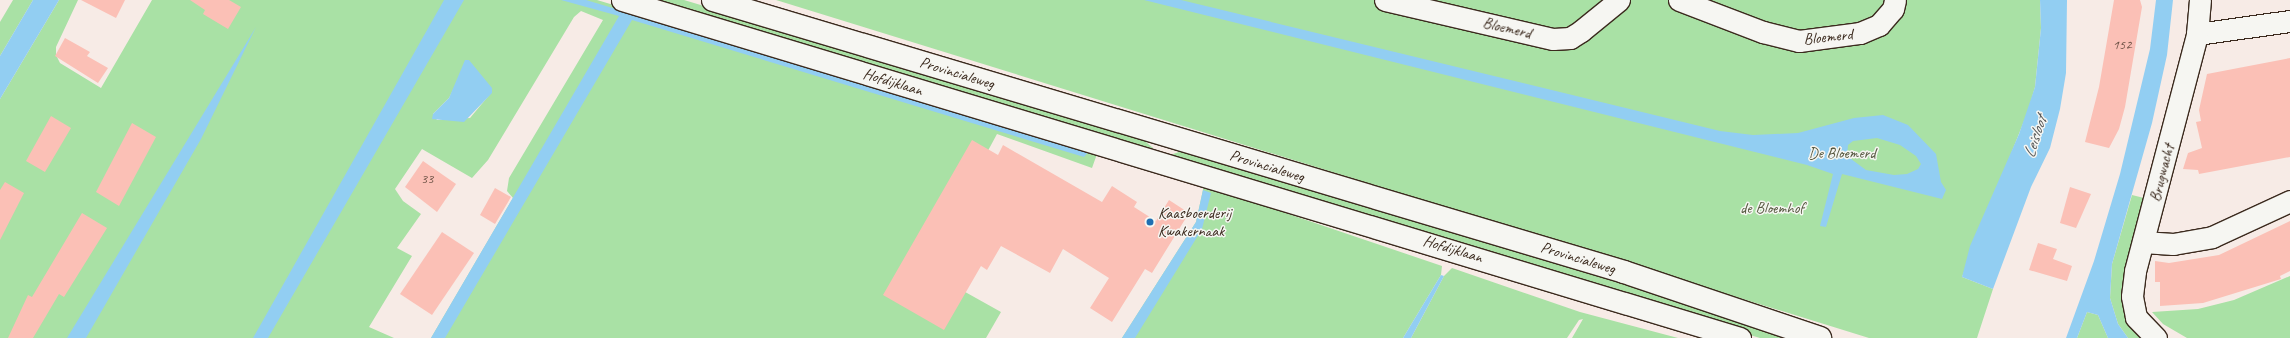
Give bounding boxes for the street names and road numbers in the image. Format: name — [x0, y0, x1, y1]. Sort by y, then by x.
street label: Bloemerd — [1481, 13, 1533, 43]
street label: Bloemerd — [1803, 25, 1853, 49]
street label: Provincialeweg — [917, 53, 997, 93]
street label: Hofdijklaan — [861, 64, 925, 100]
street label: Brugwacht — [2146, 142, 2178, 204]
street label: Provincialeweg — [1227, 146, 1307, 186]
street label: Hofdijklaan — [1421, 231, 1485, 267]
street label: Provincialeweg — [1538, 238, 1618, 278]

